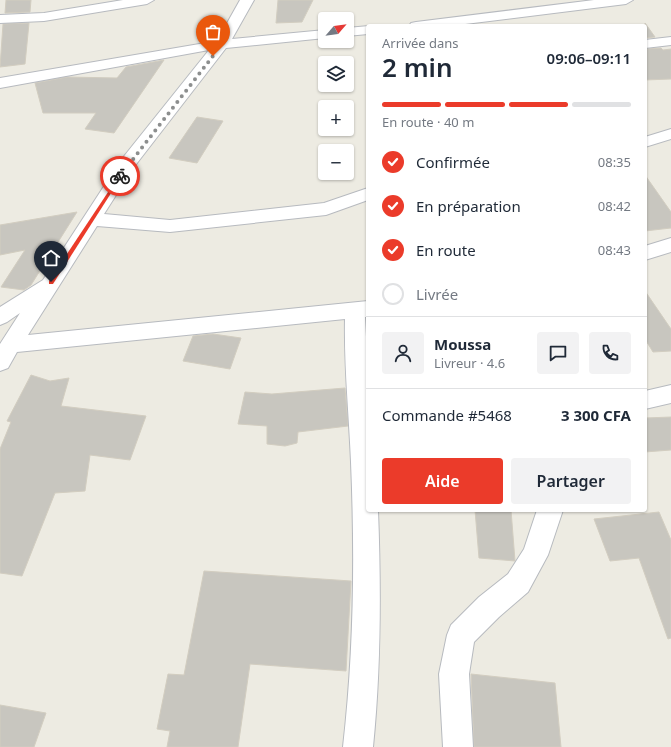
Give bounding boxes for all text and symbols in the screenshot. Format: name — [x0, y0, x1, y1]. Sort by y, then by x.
north arrow — [318, 12, 354, 48]
map controls — [318, 12, 354, 180]
pin — [196, 15, 230, 56]
icon: bag — [202, 21, 224, 43]
text: Arrivée dans — [382, 34, 459, 52]
text: 09:06–09:11 — [547, 48, 631, 68]
text: 2 min — [382, 49, 453, 85]
button: layers — [318, 56, 354, 92]
button: + — [318, 100, 354, 136]
text: En route · 40 m — [382, 113, 474, 131]
button: − — [318, 144, 354, 180]
icon: check — [382, 151, 404, 173]
text: Confirmée — [416, 152, 490, 172]
text: 08:35 — [598, 153, 631, 171]
courier — [100, 156, 140, 196]
icon: bike — [109, 165, 131, 187]
icon: check — [382, 195, 404, 217]
text: En préparation — [416, 196, 521, 216]
text: 08:42 — [598, 197, 631, 215]
icon: check — [382, 239, 404, 261]
text: En route — [416, 240, 476, 260]
pin — [34, 241, 68, 282]
text: 08:43 — [598, 241, 631, 259]
icon: home — [40, 247, 62, 269]
text: Livrée — [416, 284, 458, 304]
button: person — [382, 332, 424, 374]
button: chat — [537, 332, 579, 374]
button: phone — [589, 332, 631, 374]
text: Moussa — [434, 334, 491, 354]
text: Livreur · 4.6 — [434, 354, 505, 372]
text: Commande #5468 — [382, 405, 512, 425]
text: 3 300 CFA — [561, 405, 631, 425]
button: Aide — [382, 458, 503, 504]
button: Partager — [511, 458, 631, 504]

